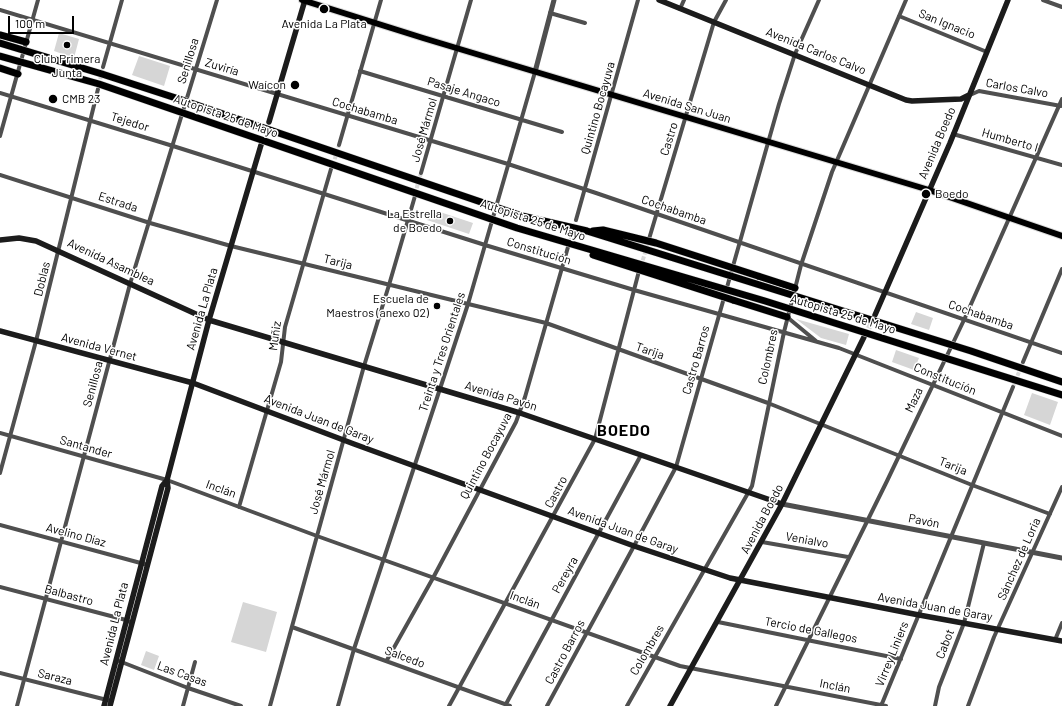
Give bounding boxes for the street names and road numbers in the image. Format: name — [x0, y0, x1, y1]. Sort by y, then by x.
street label: San Ignacio — [917, 6, 977, 42]
street label: Avenida Carlos Calvo — [764, 24, 868, 78]
street label: Senillosa — [174, 36, 202, 86]
street label: Zuviría — [203, 55, 241, 79]
street label: Quintino Bocayuva — [578, 60, 618, 156]
street label: Pasaje Angaco — [426, 74, 502, 110]
street label: Carlos Calvo — [985, 75, 1049, 101]
street label: Avenida San Juan — [641, 86, 733, 126]
street label: Autopista 25 de Mayo — [172, 91, 280, 141]
street label: Cochabamba — [330, 94, 400, 128]
street label: José Mármol — [408, 96, 440, 164]
street label: Avenida Boedo — [915, 105, 959, 181]
street label: Tejedor — [109, 109, 151, 135]
street label: Castro — [657, 120, 681, 158]
street label: Humberto I — [980, 125, 1040, 155]
street label: Estrada — [96, 189, 140, 215]
street label: Cochabamba — [640, 192, 708, 228]
street label: Autopista 25 de Mayo — [479, 196, 587, 244]
street label: Constitución — [505, 234, 573, 268]
street label: Avenida Asamblea — [65, 236, 157, 288]
street label: Tarija — [322, 251, 354, 273]
street label: Doblas — [31, 260, 53, 298]
street label: Avenida La Plata — [183, 266, 221, 352]
street label: Treinta y Tres Orientales — [416, 290, 468, 414]
street label: Autopista 25 de Mayo — [788, 291, 898, 337]
street label: Cochabamba — [947, 297, 1015, 333]
street label: Muñiz — [266, 320, 284, 352]
street label: Castro Barros — [679, 324, 713, 396]
street label: Colombres — [755, 328, 781, 386]
street label: Avenida Vernet — [60, 330, 138, 364]
street label: Tarija — [634, 339, 666, 363]
street label: Senillosa — [80, 359, 106, 409]
street label: Constitución — [911, 360, 979, 398]
street label: Avenida Pavón — [463, 378, 539, 414]
street label: Maza — [902, 385, 926, 415]
street label: Avenida Juan de Garay — [262, 391, 376, 447]
street label: Quintino Bocayuva — [457, 410, 515, 502]
street label: Santander — [58, 433, 114, 461]
street label: José Mármol — [306, 448, 338, 516]
street label: Tarija — [937, 454, 969, 478]
street label: Castro — [542, 473, 570, 511]
street label: Inclán — [204, 477, 238, 501]
street label: Avenida Boedo — [738, 482, 786, 556]
street label: Avenida Juan de Garay — [566, 503, 680, 557]
street label: Pavón — [907, 511, 941, 531]
street label: Sánchez de Loria — [994, 516, 1044, 602]
street label: Avelino Díaz — [44, 520, 108, 550]
street label: Venialvo — [784, 529, 830, 551]
street label: Pereyra — [549, 554, 581, 596]
street label: Avenida La Plata — [97, 581, 131, 667]
street label: Balbastro — [43, 582, 95, 608]
street label: Inclán — [508, 588, 542, 612]
street label: Avenida Juan de Garay — [876, 590, 994, 624]
street label: Tercio de Gallegos — [763, 614, 859, 646]
street label: Castro Barros — [542, 617, 588, 687]
street label: Virrey Liniers — [872, 619, 912, 689]
street label: Colombres — [627, 622, 667, 678]
street label: Cabot — [933, 627, 957, 661]
street label: Salcedo — [383, 643, 427, 671]
street label: Las Casas — [155, 658, 209, 690]
street label: Saraza — [36, 666, 74, 688]
street label: Inclán — [818, 676, 852, 696]

